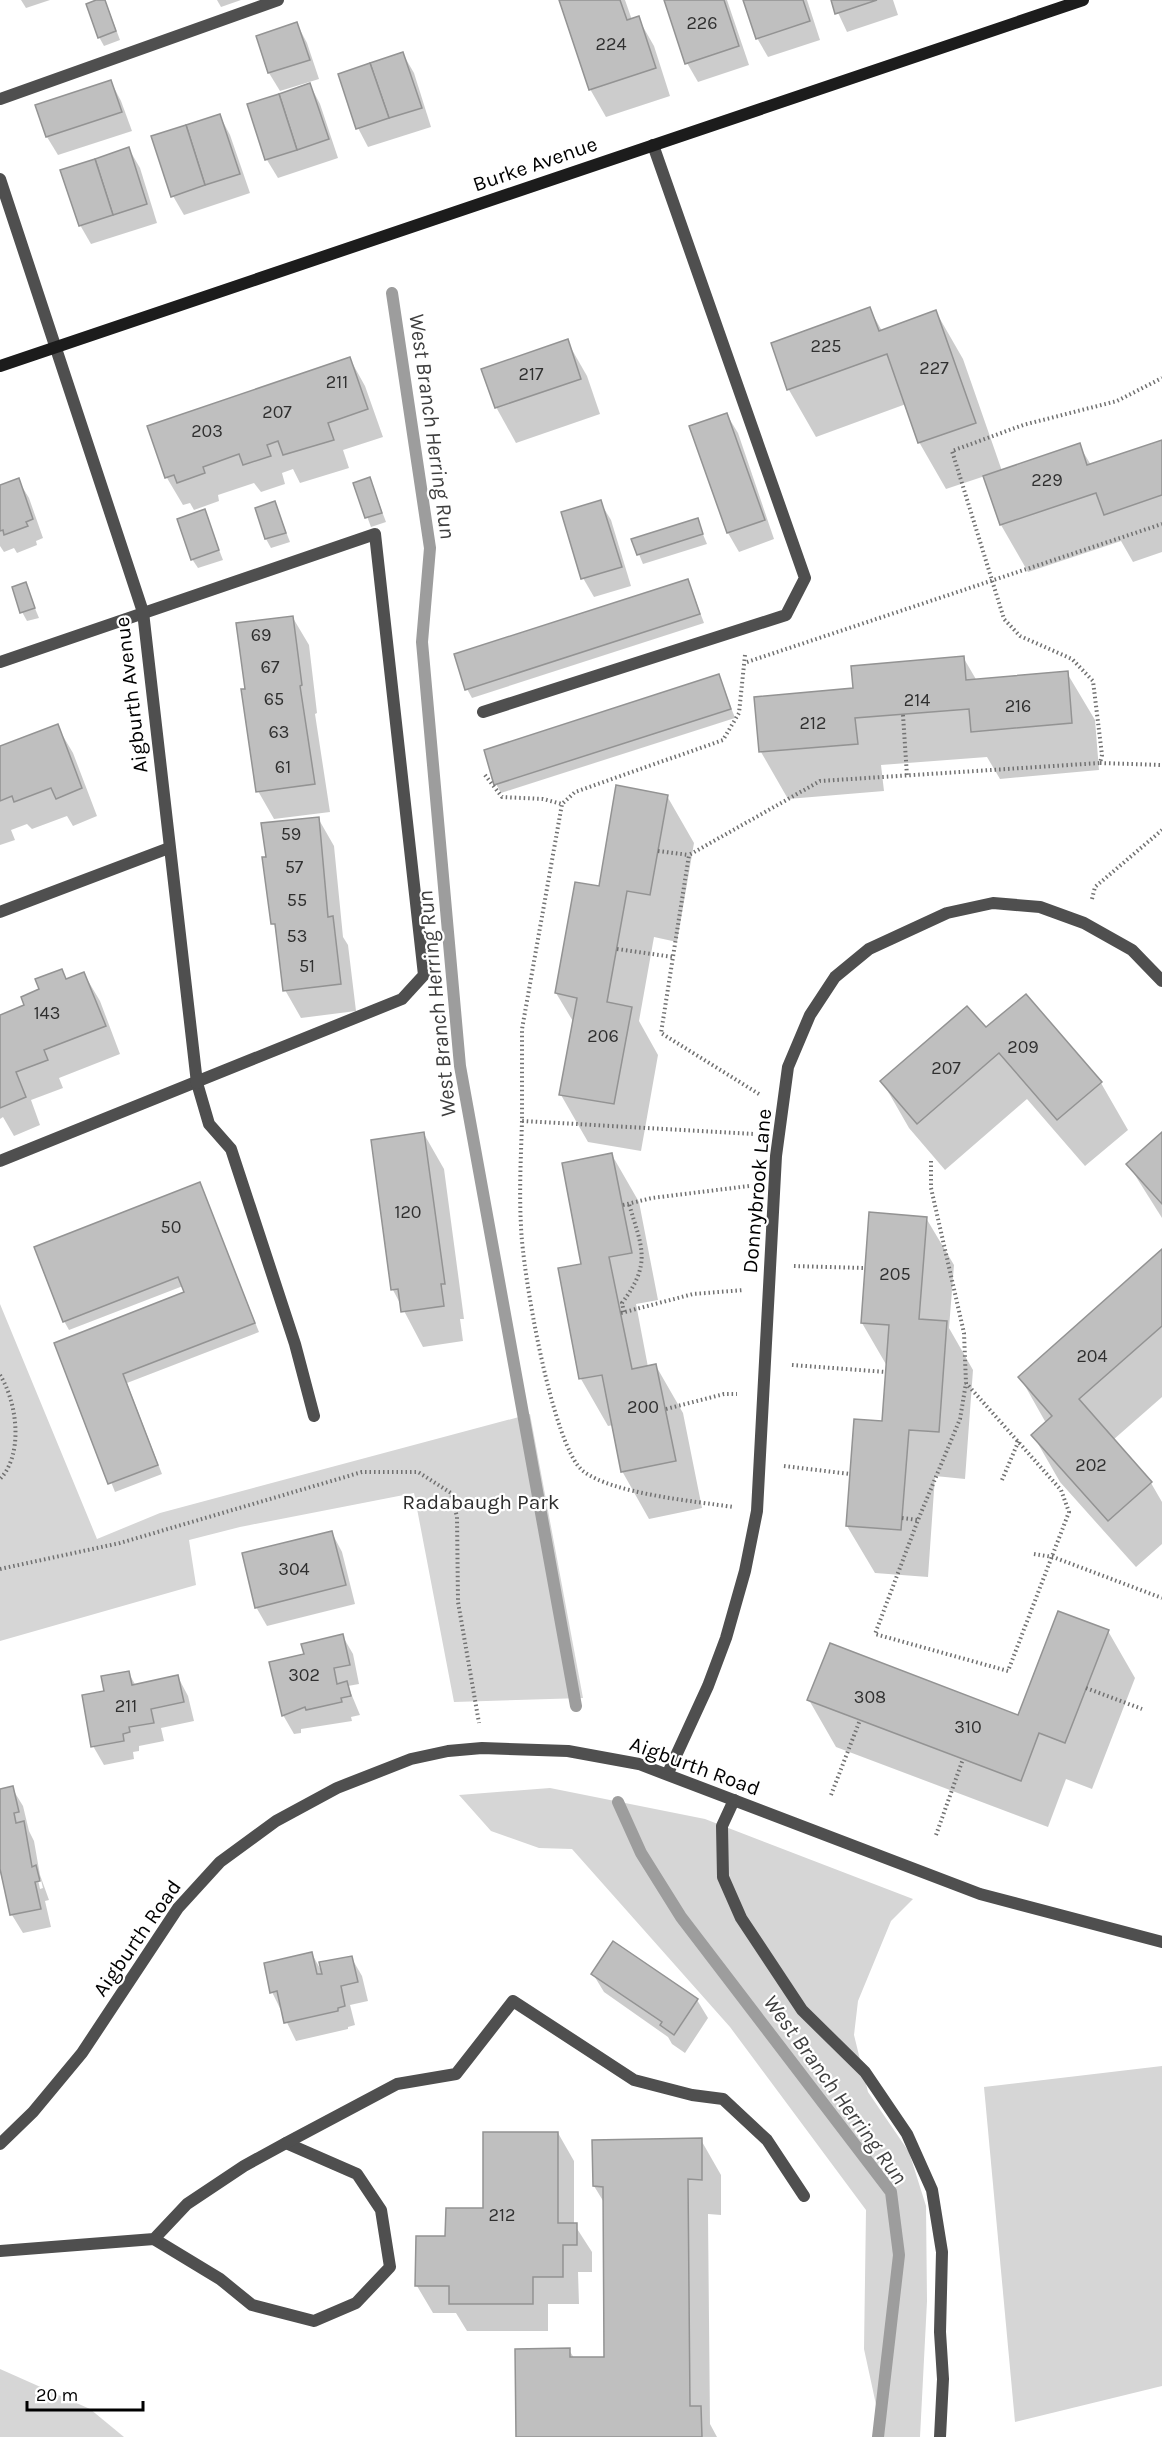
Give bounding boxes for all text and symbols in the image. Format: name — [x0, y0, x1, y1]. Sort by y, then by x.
house number: 226 — [686, 12, 718, 34]
house number: 224 — [596, 33, 626, 55]
street label: Burke Avenue — [470, 131, 600, 197]
water label: West Branch Herring Run — [403, 311, 461, 541]
house number: 225 — [810, 335, 842, 357]
house number: 227 — [919, 357, 949, 379]
house number: 217 — [519, 363, 544, 385]
house number: 211 — [326, 371, 348, 393]
house number: 207 — [262, 401, 292, 423]
house number: 203 — [191, 420, 223, 442]
house number: 229 — [1031, 469, 1063, 491]
street label: Aigburth Avenue — [109, 615, 153, 775]
house number: 69 — [251, 624, 271, 646]
house number: 67 — [261, 656, 280, 678]
house number: 65 — [264, 688, 284, 710]
house number: 214 — [904, 689, 930, 711]
house number: 216 — [1005, 695, 1031, 717]
house number: 212 — [800, 712, 826, 734]
house number: 63 — [269, 721, 289, 743]
house number: 61 — [275, 756, 291, 778]
house number: 59 — [281, 823, 301, 845]
house number: 57 — [285, 856, 304, 878]
house number: 55 — [287, 889, 307, 911]
water label: West Branch Herring Run — [412, 889, 462, 1119]
house number: 53 — [287, 925, 307, 947]
house number: 51 — [299, 955, 315, 977]
house number: 143 — [34, 1002, 60, 1024]
house number: 206 — [587, 1025, 619, 1047]
house number: 209 — [1007, 1036, 1039, 1058]
house number: 207 — [931, 1057, 961, 1079]
street label: Donnybrook Lane — [738, 1108, 776, 1274]
house number: 120 — [394, 1201, 422, 1223]
house number: 50 — [161, 1216, 181, 1238]
house number: 205 — [879, 1263, 911, 1285]
house number: 204 — [1076, 1345, 1108, 1367]
house number: 200 — [627, 1396, 659, 1418]
house number: 202 — [1075, 1454, 1107, 1476]
park label: Radabaugh Park — [402, 1490, 560, 1514]
house number: 304 — [278, 1558, 310, 1580]
house number: 302 — [288, 1664, 320, 1686]
house number: 308 — [854, 1686, 886, 1708]
house number: 211 — [115, 1695, 137, 1717]
house number: 310 — [954, 1716, 982, 1738]
street label: Aigburth Road — [627, 1731, 763, 1801]
street label: Aigburth Road — [88, 1875, 186, 2001]
water label: West Branch Herring Run — [758, 1990, 913, 2189]
house number: 212 — [489, 2204, 515, 2226]
scale bar — [27, 2374, 142, 2412]
text: 20 m — [36, 2384, 78, 2406]

